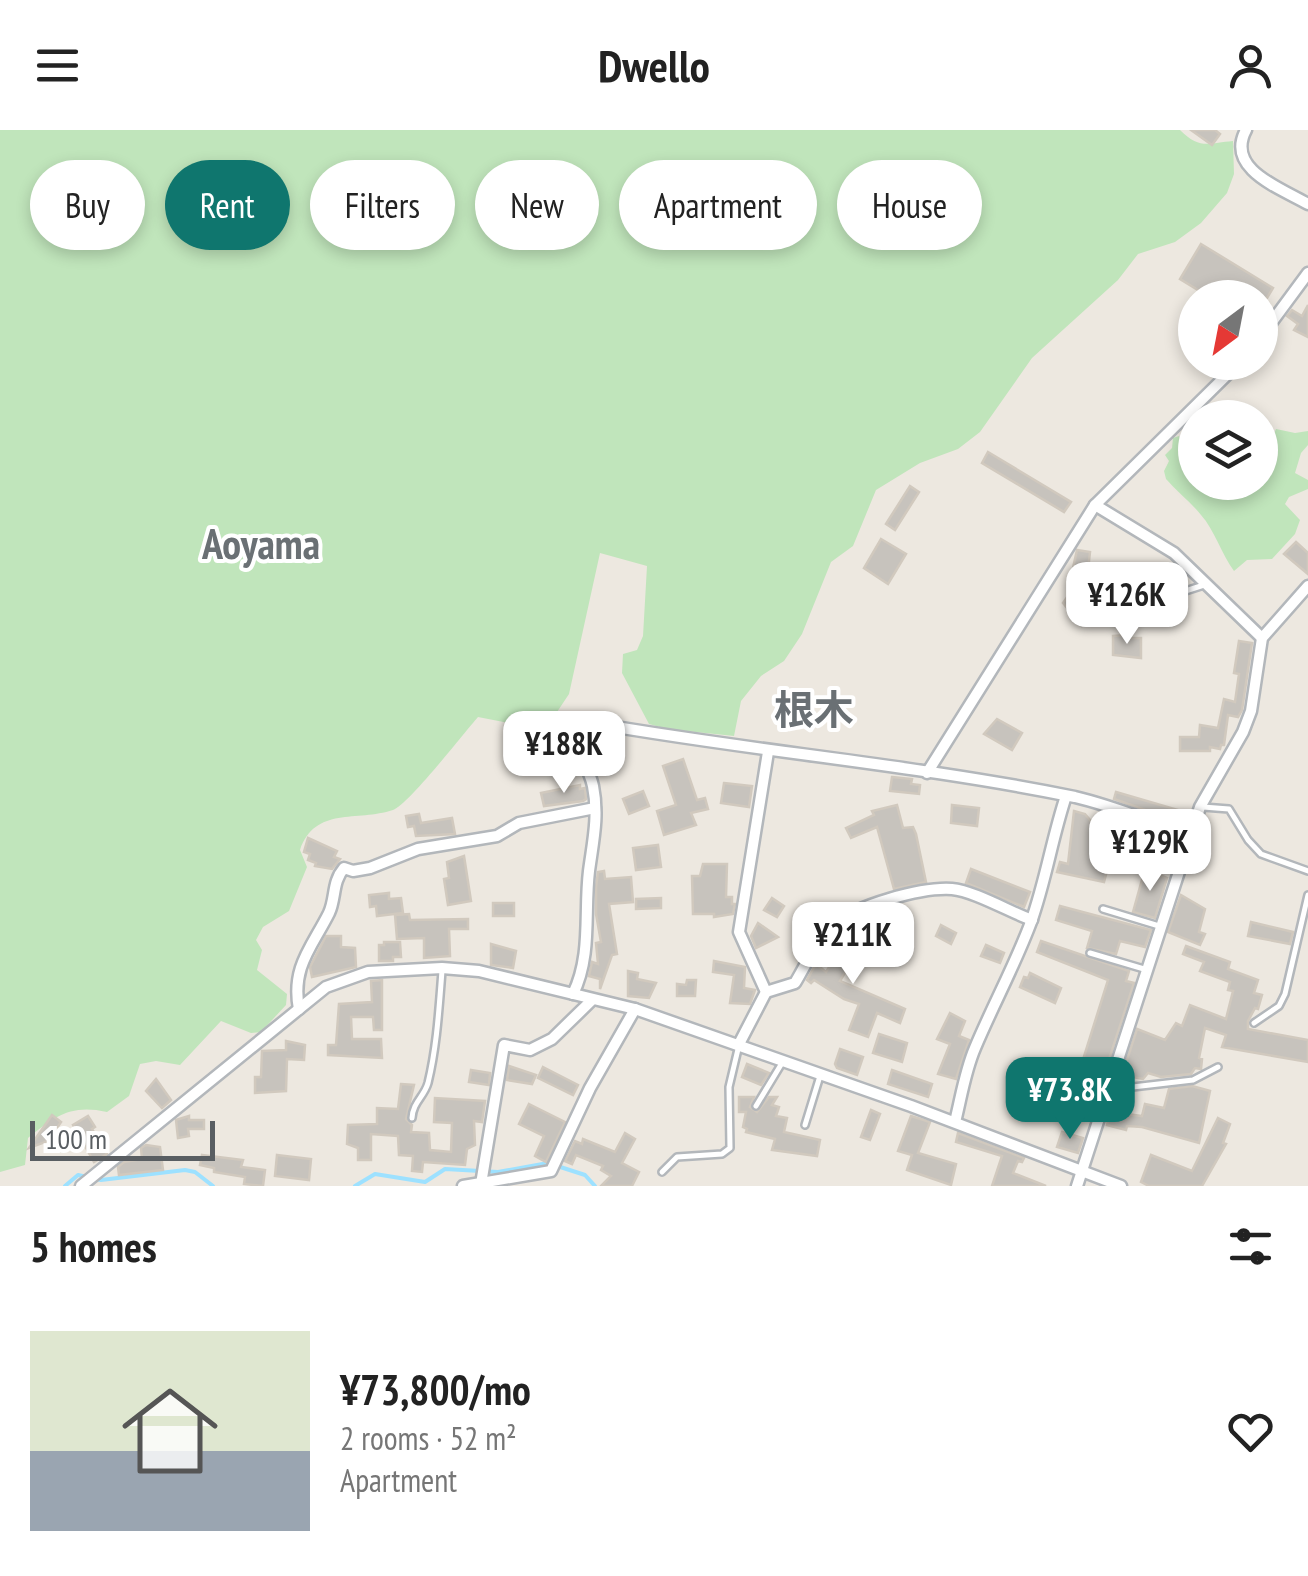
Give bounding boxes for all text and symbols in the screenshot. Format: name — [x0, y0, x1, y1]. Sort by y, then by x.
text: Dwello — [598, 36, 710, 94]
icon: menu — [30, 38, 85, 93]
icon: person — [1223, 38, 1278, 93]
chip: Buy — [30, 160, 145, 250]
chip: Rent — [165, 160, 290, 250]
chip: Filters — [310, 160, 455, 250]
chip: New — [475, 160, 599, 250]
chip: Apartment — [619, 160, 817, 250]
chip: House — [837, 160, 982, 250]
north arrow — [1178, 280, 1278, 380]
map controls — [1178, 280, 1278, 500]
button: layers — [1178, 400, 1278, 500]
district label: Aoyama — [201, 516, 320, 571]
pin: ¥126K — [1057, 562, 1197, 647]
text: ¥126K — [1088, 573, 1166, 615]
district label: 根木 — [774, 683, 854, 735]
pin: ¥188K — [494, 711, 634, 796]
text: ¥188K — [525, 722, 603, 764]
pin: ¥129K — [1080, 809, 1220, 894]
text: ¥129K — [1111, 820, 1189, 862]
pin: ¥211K — [783, 902, 923, 987]
text: ¥211K — [814, 913, 892, 955]
pin: ¥73.8K — [989, 1057, 1151, 1142]
text: ¥73.8K — [1028, 1068, 1112, 1110]
scale bar — [30, 1116, 215, 1160]
text: 100 m — [45, 1120, 107, 1157]
text: 5 homes — [30, 1219, 157, 1274]
icon: filters — [1223, 1219, 1278, 1274]
text: ¥73,800/mo — [340, 1362, 531, 1417]
icon: home — [110, 1371, 230, 1491]
icon: heart — [1223, 1404, 1278, 1459]
text: 2 rooms · 52 m² — [340, 1417, 517, 1459]
text: Apartment — [340, 1459, 457, 1501]

